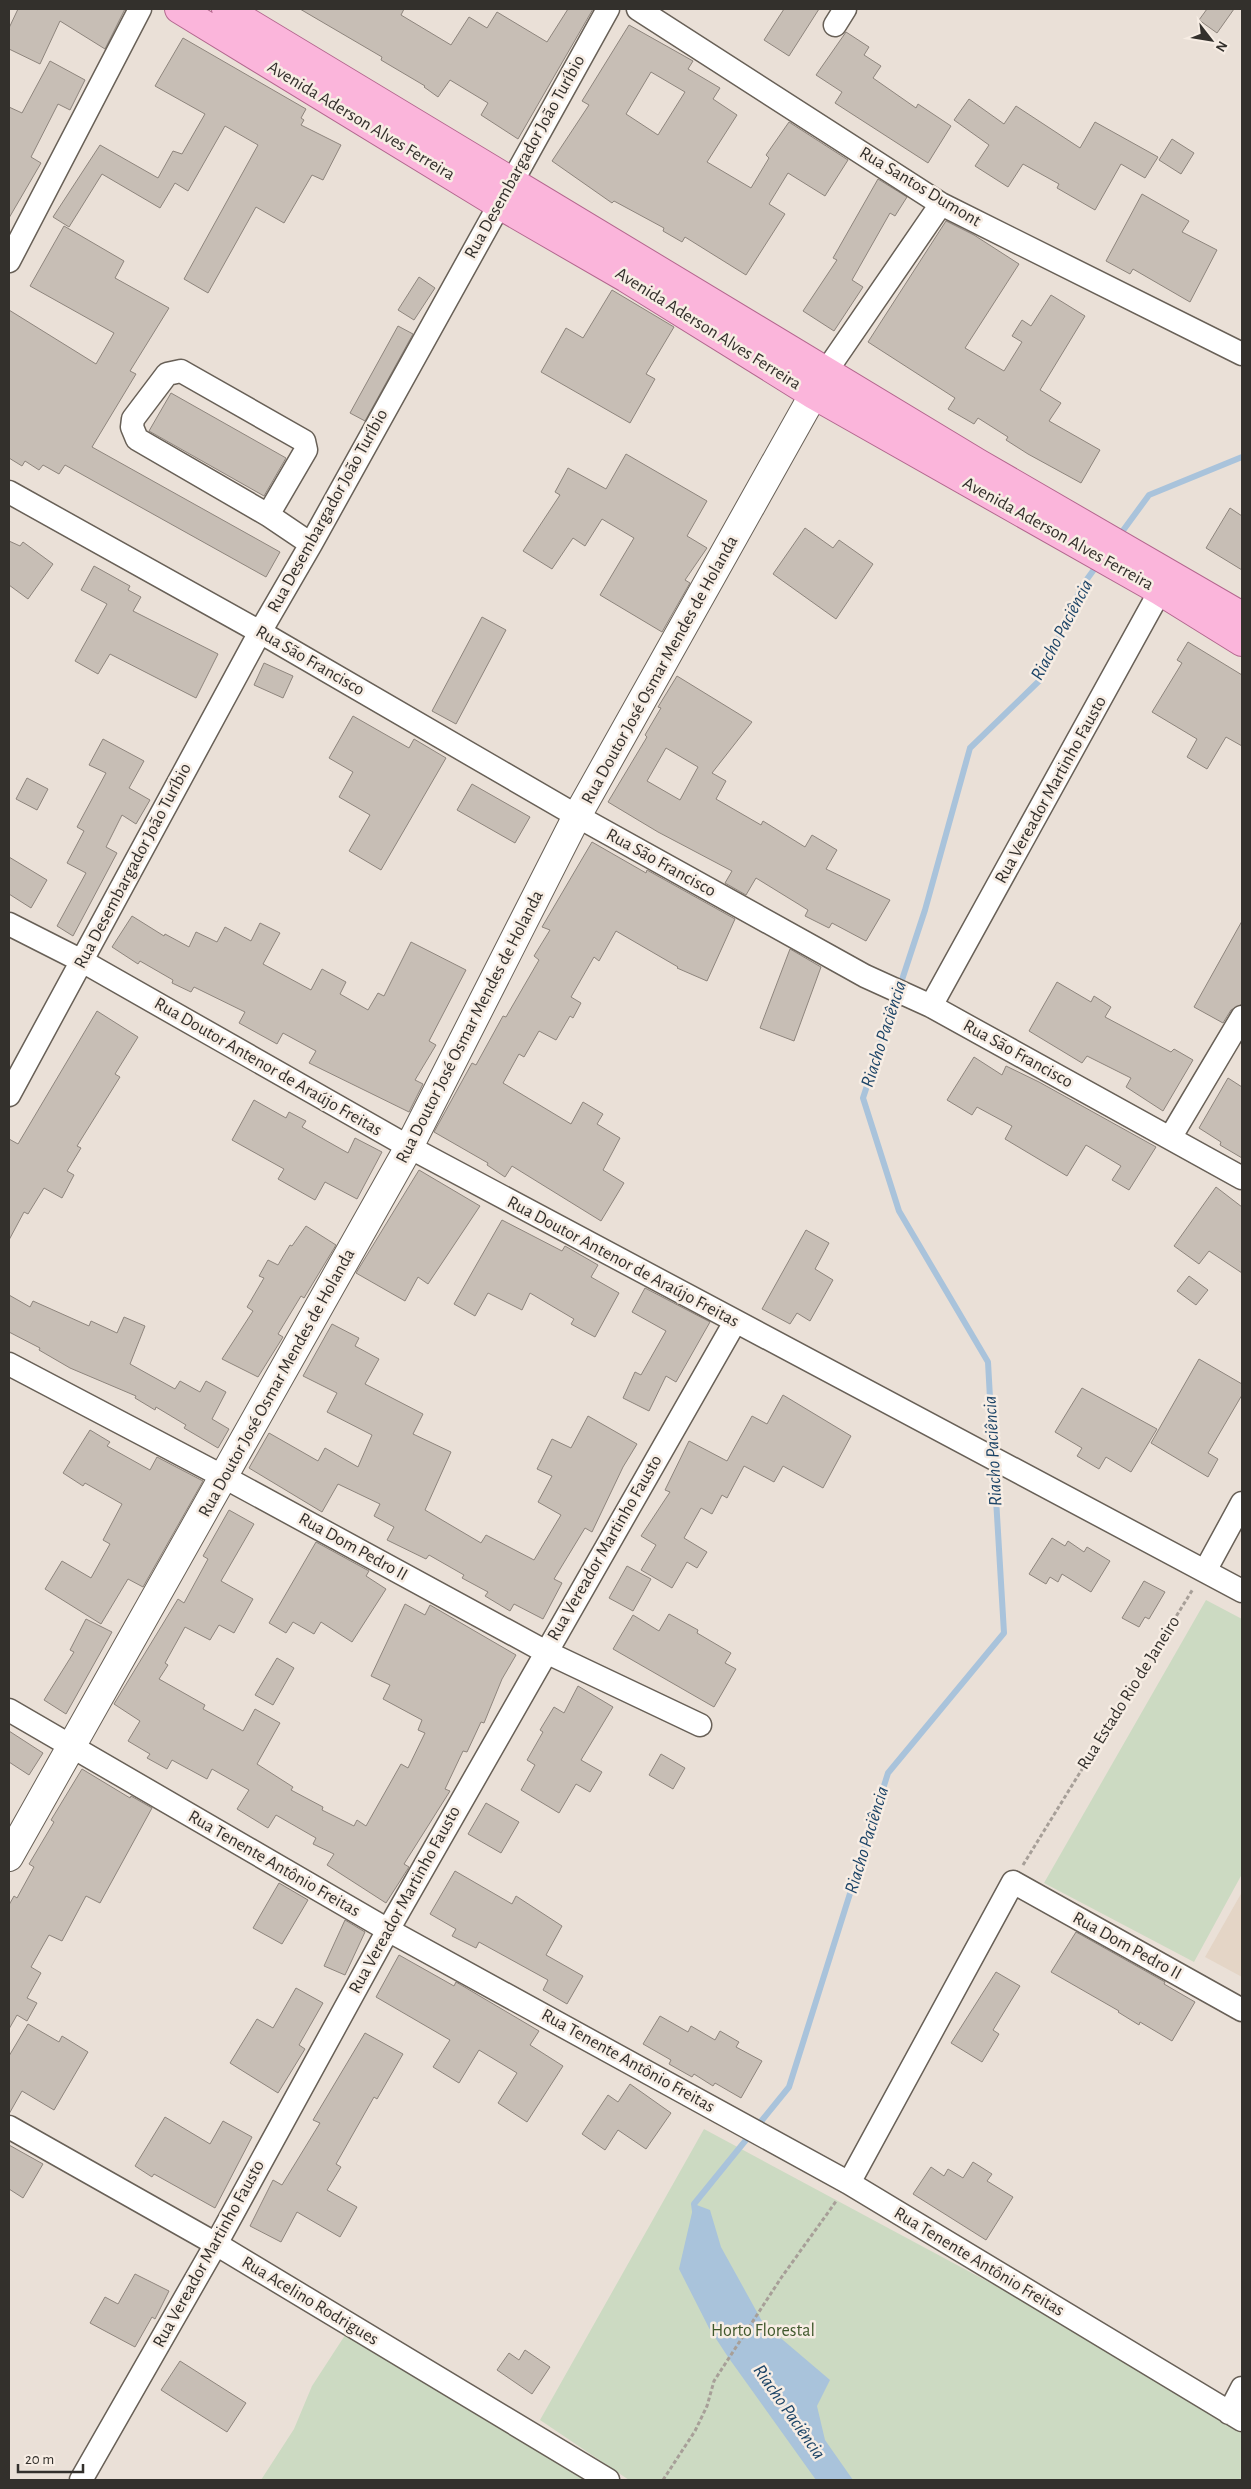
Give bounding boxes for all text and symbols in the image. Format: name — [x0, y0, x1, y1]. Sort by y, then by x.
north arrow — [1186, 15, 1236, 65]
text: N — [1213, 38, 1230, 54]
street label: Rua Desembargador João Turíbio — [462, 52, 589, 262]
street label: Avenida Aderson Alves Ferreira — [264, 58, 458, 184]
street label: Rua Santos Dumont — [856, 144, 984, 230]
street label: Avenida Aderson Alves Ferreira — [612, 264, 804, 394]
street label: Rua Desembargador João Turíbio — [265, 406, 392, 616]
street label: Avenida Aderson Alves Ferreira — [960, 474, 1156, 594]
street label: Rua Doutor José Osmar Mendes de Holanda — [579, 533, 741, 807]
water label: Riacho Paciência — [1028, 577, 1096, 683]
street label: Rua São Francisco — [253, 623, 368, 699]
street label: Rua Vereador Martinho Fausto — [992, 693, 1110, 887]
street label: Rua Desembargador João Turíbio — [71, 760, 195, 972]
street label: Rua São Francisco — [603, 825, 719, 901]
street label: Rua Doutor José Osmar Mendes de Holanda — [393, 888, 547, 1166]
water label: Riacho Paciência — [858, 978, 910, 1090]
street label: Rua Doutor Antenor de Araújo Freitas — [151, 994, 385, 1140]
street label: Rua São Francisco — [960, 1016, 1076, 1092]
street label: Rua Doutor Antenor de Araújo Freitas — [504, 1193, 742, 1331]
street label: Rua Doutor José Osmar Mendes de Holanda — [196, 1246, 358, 1520]
water label: Riacho Paciência — [981, 1395, 1005, 1507]
street label: Rua Vereador Martinho Fausto — [544, 1452, 666, 1644]
street label: Rua Dom Pedro II — [296, 1510, 410, 1584]
street label: Rua Estado Rio de Janeiro — [1074, 1613, 1184, 1773]
water label: Riacho Paciência — [842, 1784, 892, 1896]
street label: Rua Vereador Martinho Fausto — [346, 1803, 464, 1997]
street label: Rua Tenente Antônio Freitas — [185, 1807, 363, 1921]
street label: Rua Dom Pedro II — [1070, 1909, 1184, 1983]
street label: Rua Tenente Antônio Freitas — [538, 2006, 718, 2116]
street label: Rua Vereador Martinho Fausto — [150, 2157, 268, 2351]
street label: Rua Tenente Antônio Freitas — [891, 2204, 1067, 2320]
street label: Rua Acelino Rodrigues — [239, 2253, 381, 2349]
park label: Horto Florestal — [711, 2322, 815, 2340]
water label: Riacho Paciência — [749, 2361, 829, 2463]
scale bar — [18, 2442, 82, 2474]
text: 20 m — [25, 2452, 54, 2467]

